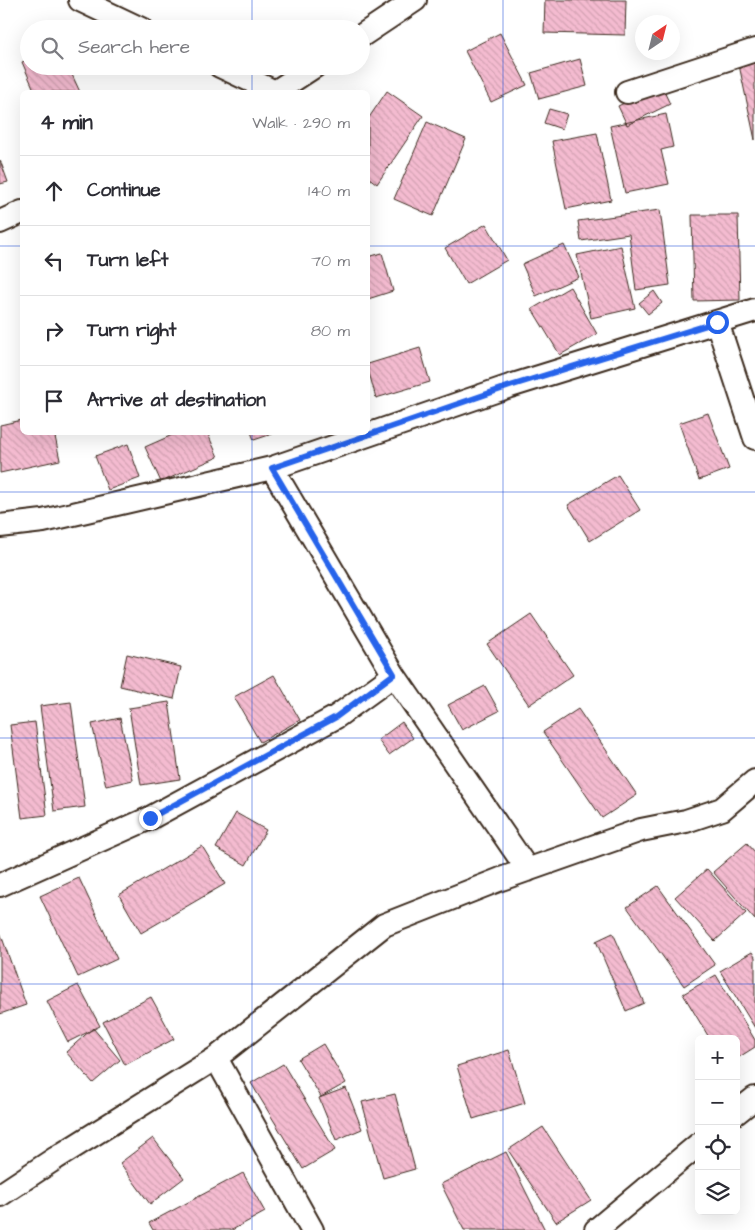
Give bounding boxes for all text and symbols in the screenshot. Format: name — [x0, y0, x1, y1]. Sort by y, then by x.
north arrow — [635, 15, 680, 60]
search box — [20, 20, 370, 75]
icon: search — [38, 34, 66, 62]
text: Search here — [78, 34, 190, 61]
text: 4 min — [40, 108, 93, 137]
text: Walk · 290 m — [252, 112, 350, 134]
icon: ahead — [40, 177, 68, 205]
text: Continue — [87, 177, 161, 204]
text: 140 m — [308, 180, 350, 202]
icon: left — [40, 247, 68, 275]
text: Turn left — [87, 247, 168, 274]
text: 70 m — [311, 250, 350, 272]
route start — [706, 311, 729, 334]
icon: right — [40, 317, 68, 345]
text: Turn right — [87, 317, 176, 344]
text: 80 m — [311, 320, 350, 342]
icon: arrive — [40, 387, 68, 415]
text: Arrive at destination — [87, 387, 266, 414]
route end — [139, 807, 162, 830]
map controls — [695, 1035, 740, 1215]
button: + — [695, 1035, 740, 1080]
button: − — [695, 1080, 740, 1125]
button: locate — [695, 1125, 740, 1170]
button: layers — [695, 1170, 740, 1215]

